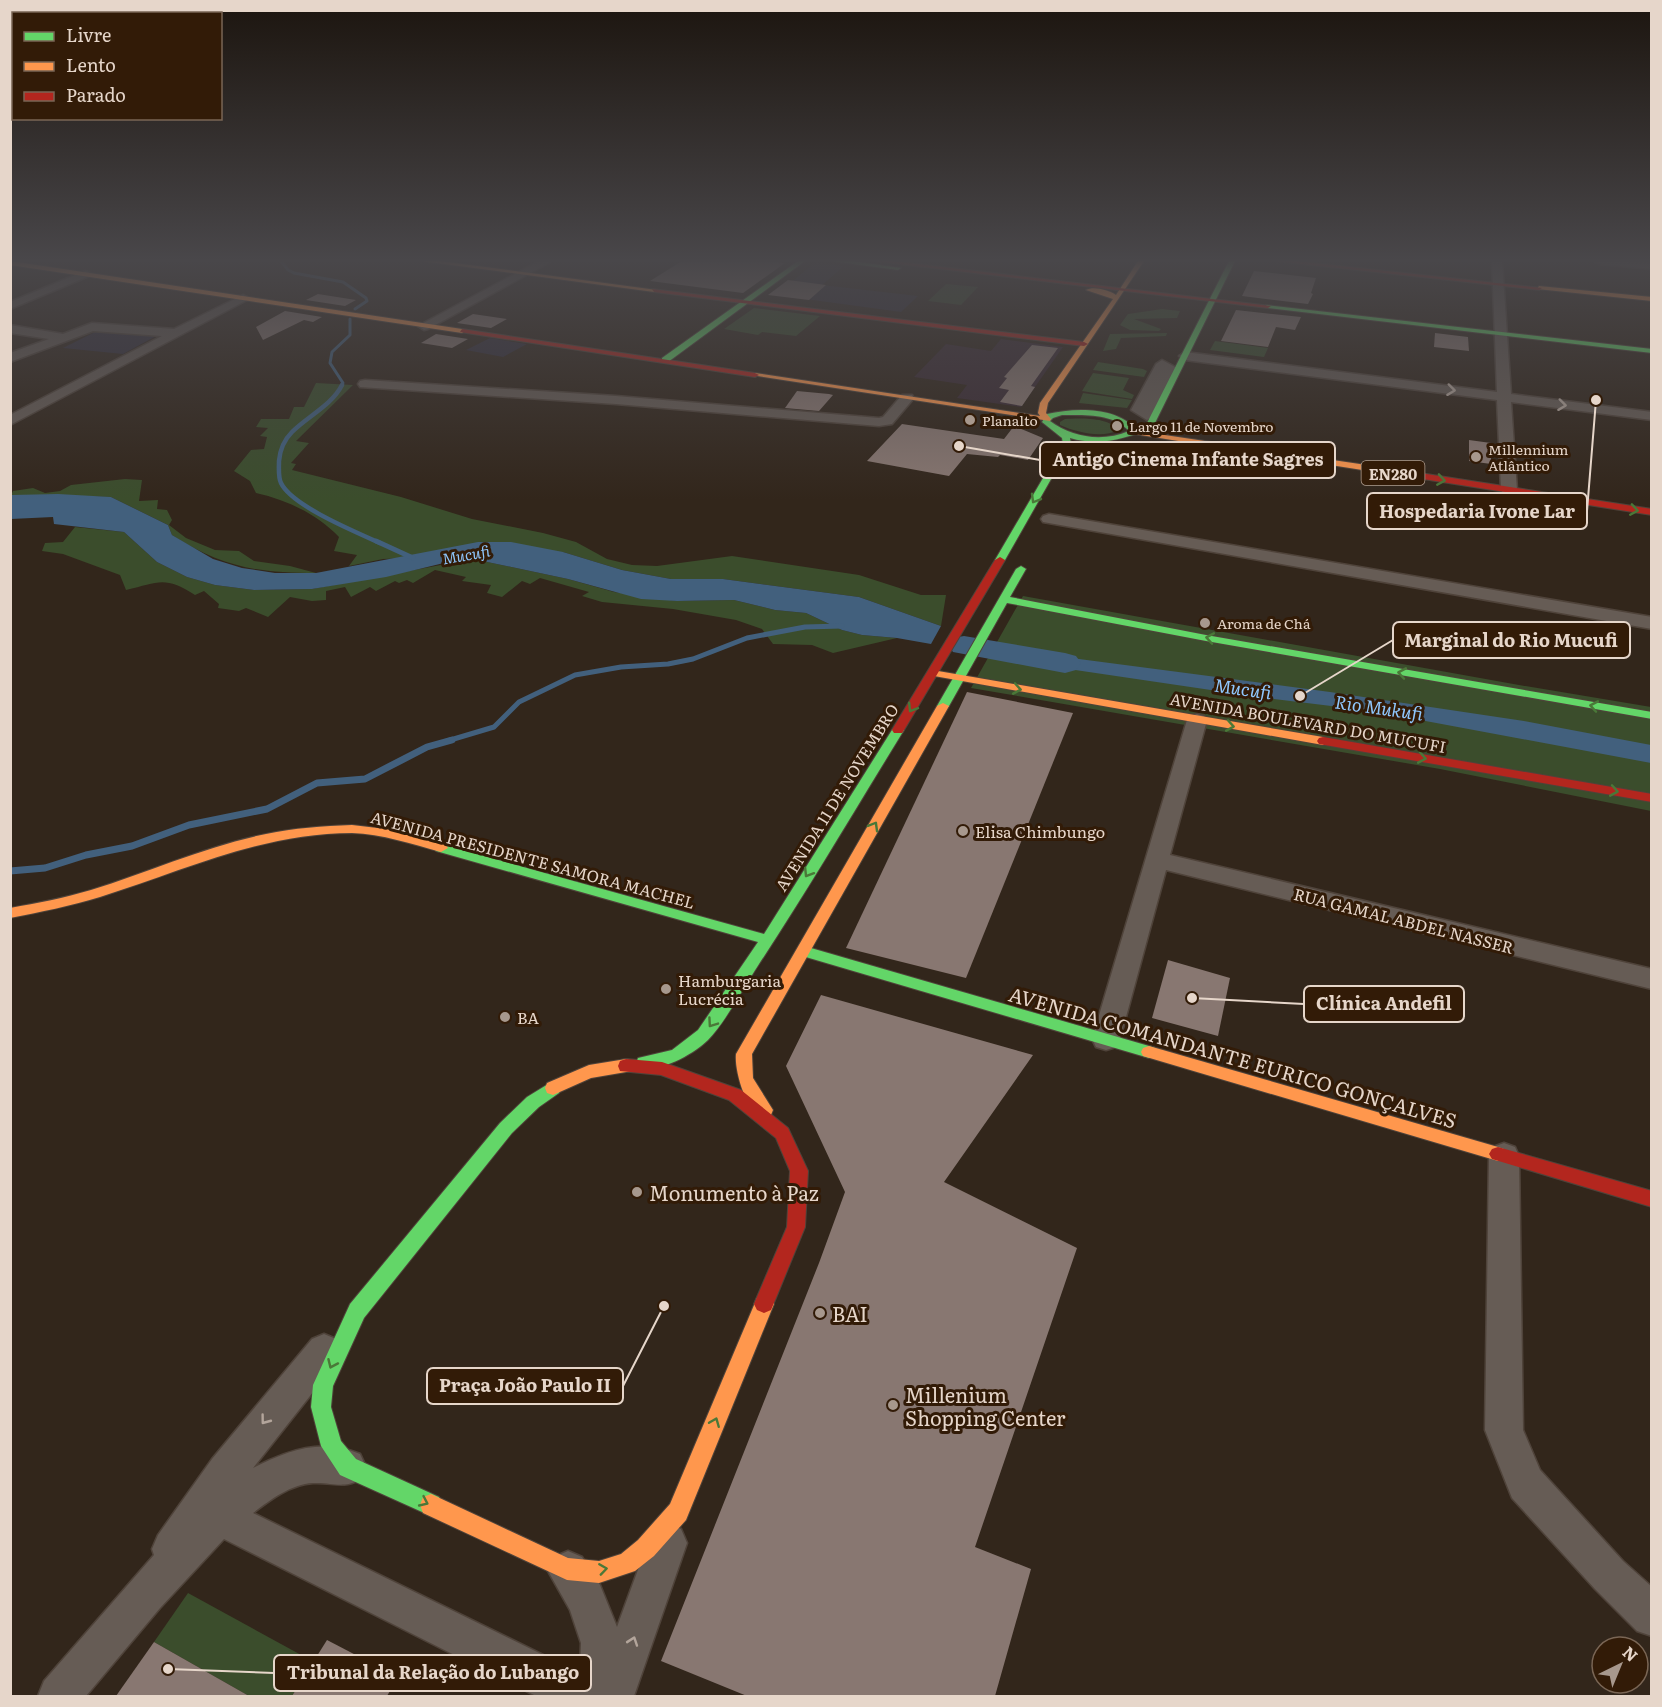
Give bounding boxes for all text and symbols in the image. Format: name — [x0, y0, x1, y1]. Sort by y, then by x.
legend — [12, 12, 222, 120]
text: Livre — [66, 21, 111, 48]
text: Lento — [66, 51, 116, 78]
text: Parado — [66, 81, 126, 108]
one-way arrow — [1447, 383, 1456, 396]
one-way arrow — [1557, 398, 1567, 410]
place label: Planalto — [982, 410, 1038, 430]
marker: Planalto — [963, 413, 977, 427]
place label: Largo 11 de Novembro — [1129, 416, 1273, 436]
marker: Largo 11 de Novembro — [1110, 419, 1124, 433]
place label: Millennium Atlântico — [1488, 439, 1569, 475]
callout: Antigo Cinema Infante Sagres — [1040, 442, 1335, 478]
text: Antigo Cinema Infante Sagres — [1053, 445, 1323, 472]
marker: Millennium Atlântico — [1469, 450, 1483, 464]
road number: EN280 — [1362, 461, 1424, 485]
one-way arrow — [1436, 473, 1446, 486]
one-way arrow — [1031, 493, 1042, 503]
callout: Hospedaria Ivone Lar — [1367, 493, 1587, 529]
text: Hospedaria Ivone Lar — [1379, 497, 1575, 524]
one-way arrow — [1629, 503, 1639, 515]
water label: Mucufi — [440, 538, 492, 569]
place label: Aroma de Chá — [1217, 613, 1311, 633]
marker: Aroma de Chá — [1198, 616, 1212, 630]
callout: Marginal do Rio Mucufi — [1393, 622, 1630, 658]
text: Marginal do Rio Mucufi — [1404, 626, 1618, 653]
one-way arrow — [1205, 632, 1215, 645]
one-way arrow — [1397, 667, 1406, 679]
water label: Mucufi — [1213, 671, 1274, 705]
one-way arrow — [1012, 682, 1022, 695]
street label: AVENIDA BOULEVARD DO MUCUFI — [1168, 686, 1448, 758]
water label: Rio Mukufi — [1333, 687, 1425, 727]
street label: AVENIDA 11 DE NOVEMBRO — [768, 699, 904, 895]
one-way arrow — [1589, 700, 1599, 713]
one-way arrow — [908, 702, 920, 712]
one-way arrow — [1225, 719, 1234, 731]
one-way arrow — [1417, 752, 1427, 764]
one-way arrow — [1609, 784, 1619, 797]
street label: AVENIDA PRESIDENTE SAMORA MACHEL — [368, 804, 698, 914]
place label: Elisa Chimbungo — [975, 819, 1105, 843]
one-way arrow — [866, 822, 878, 832]
marker: Elisa Chimbungo — [956, 824, 970, 838]
one-way arrow — [804, 867, 816, 877]
street label: RUA GAMAL ABDEL NASSER — [1292, 881, 1517, 959]
place label: Hamburgaria Lucrécia — [678, 968, 781, 1010]
street label: AVENIDA COMANDANTE EURICO GONÇALVES — [1006, 978, 1460, 1134]
marker: Hamburgaria Lucrécia — [659, 982, 673, 996]
callout: Clínica Andefil — [1304, 986, 1464, 1022]
text: Clínica Andefil — [1316, 989, 1452, 1016]
place label: BA — [517, 1005, 539, 1029]
marker: BA — [498, 1010, 512, 1024]
one-way arrow — [708, 1016, 719, 1027]
place label: Monumento à Paz — [649, 1177, 819, 1207]
marker: Monumento à Paz — [630, 1185, 644, 1199]
place label: BAI — [832, 1298, 868, 1328]
marker: BAI — [813, 1306, 827, 1320]
one-way arrow — [328, 1358, 340, 1369]
callout: Praça João Paulo II — [427, 1368, 623, 1404]
text: Praça João Paulo II — [439, 1371, 611, 1398]
place label: Millenium Shopping Center — [905, 1379, 1066, 1432]
marker: Millenium Shopping Center — [886, 1398, 900, 1412]
one-way arrow — [261, 1413, 272, 1424]
one-way arrow — [708, 1417, 720, 1428]
one-way arrow — [417, 1495, 428, 1507]
one-way arrow — [599, 1564, 608, 1576]
north arrow — [1590, 1635, 1650, 1695]
one-way arrow — [625, 1636, 638, 1647]
text: N — [1618, 1640, 1644, 1667]
callout: Tribunal da Relação do Lubango — [274, 1655, 591, 1691]
text: Tribunal da Relação do Lubango — [287, 1658, 579, 1685]

